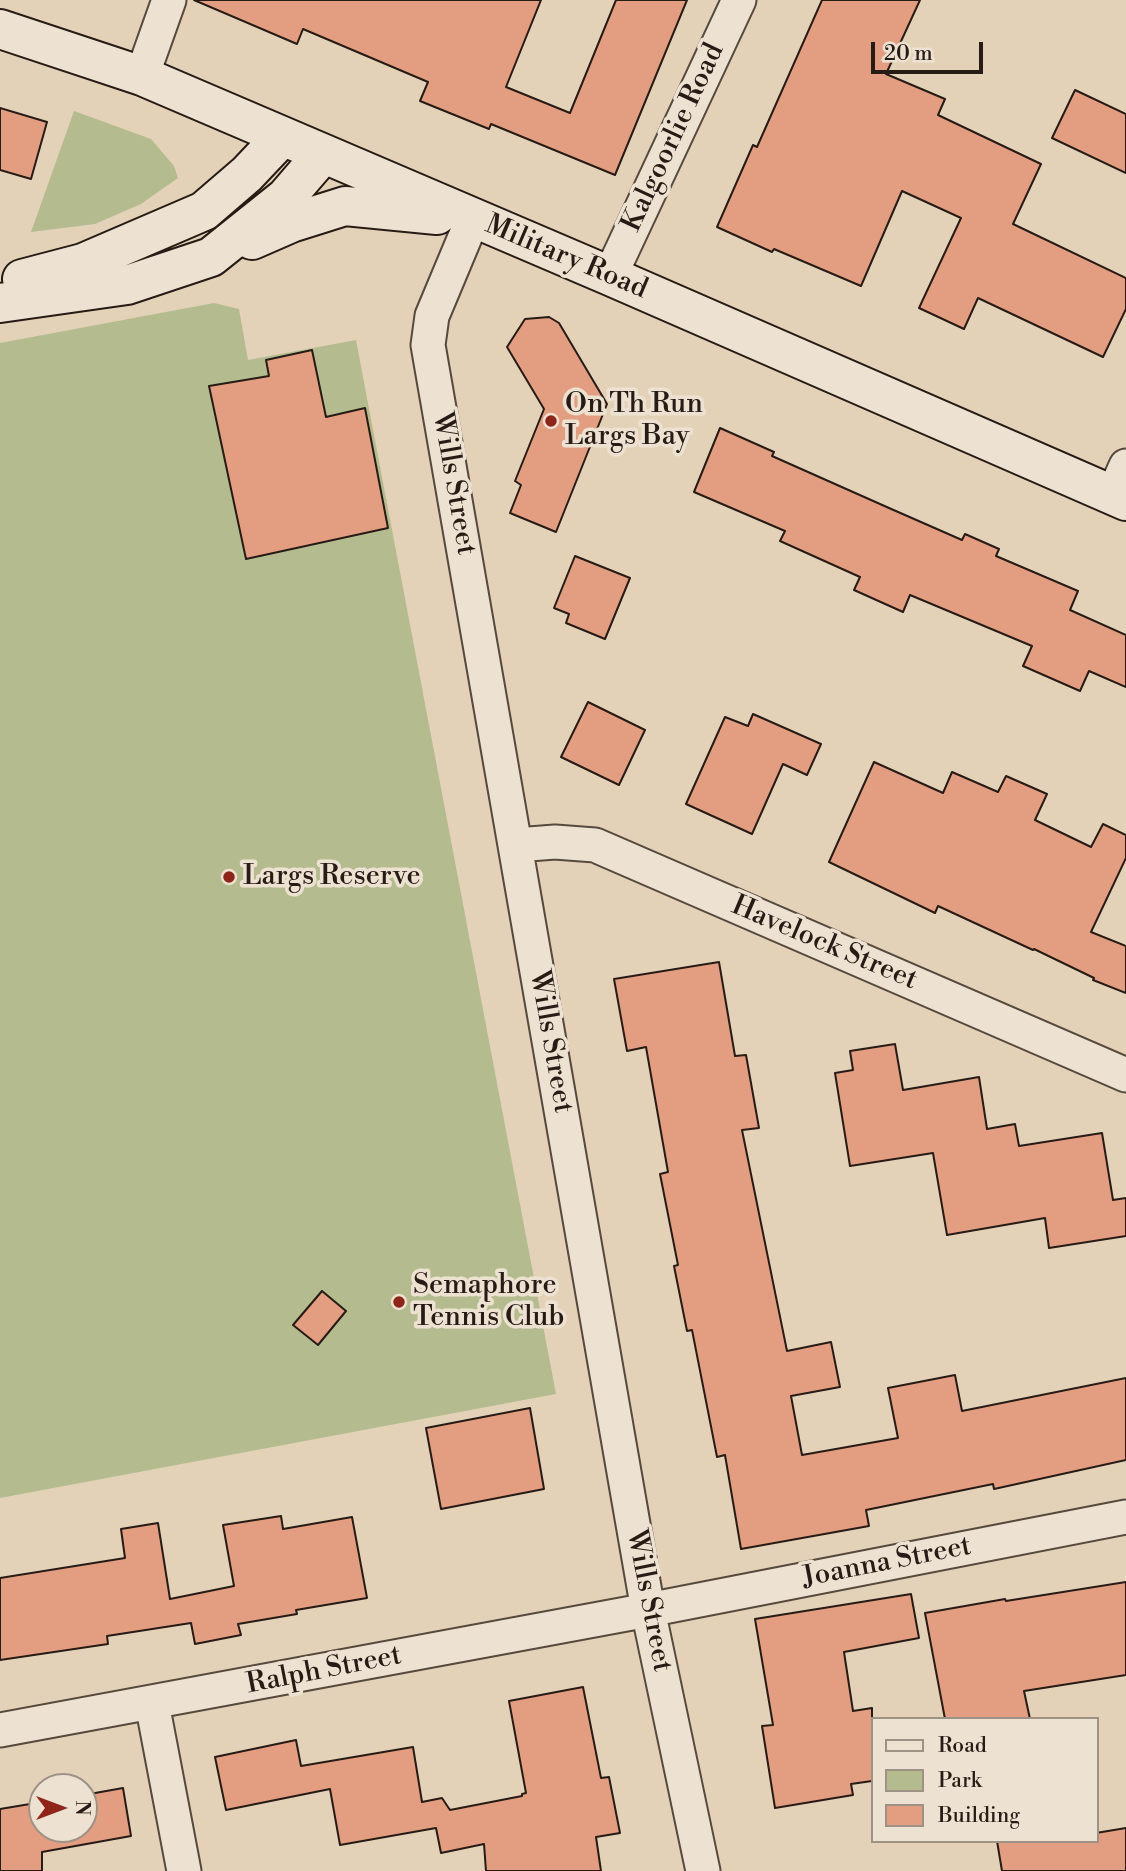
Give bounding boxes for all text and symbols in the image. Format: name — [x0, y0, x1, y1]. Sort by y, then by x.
scale bar — [874, 28, 986, 72]
street label: Kalgoorlie Road — [616, 38, 732, 238]
text: 20 m — [884, 41, 933, 67]
street label: Military Road — [480, 209, 652, 307]
place label: On Th Run Largs Bay — [565, 388, 703, 454]
street label: Wills Street — [424, 410, 482, 558]
marker: On Th Run Largs Bay — [543, 413, 559, 429]
place label: Largs Reserve — [243, 860, 421, 894]
marker: Largs Reserve — [221, 869, 237, 885]
street label: Havelock Street — [726, 890, 922, 998]
street label: Wills Street — [521, 968, 579, 1116]
place label: Semaphore Tennis Club — [413, 1269, 564, 1335]
marker: Semaphore Tennis Club — [391, 1294, 407, 1310]
street label: Wills Street — [618, 1527, 678, 1675]
street label: Joanna Street — [800, 1530, 974, 1596]
street label: Ralph Street — [244, 1640, 404, 1702]
legend — [870, 1717, 1098, 1843]
text: Road — [938, 1733, 987, 1759]
text: Park — [938, 1768, 982, 1794]
north arrow — [28, 1773, 98, 1843]
text: N — [70, 1800, 94, 1816]
text: Building — [938, 1803, 1020, 1829]

